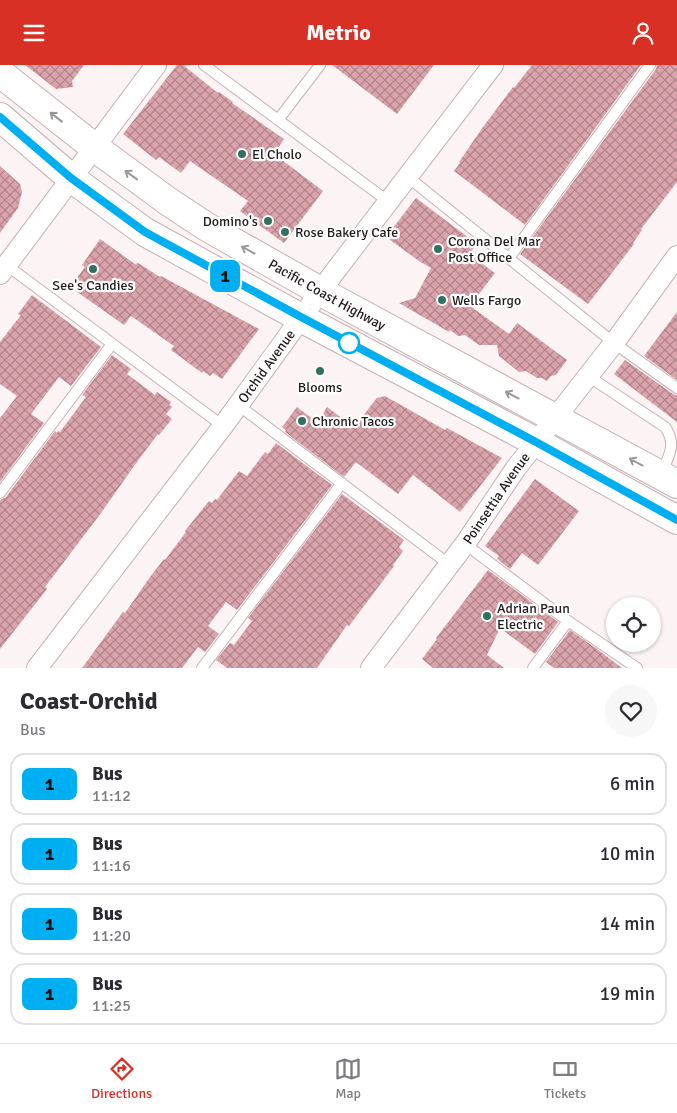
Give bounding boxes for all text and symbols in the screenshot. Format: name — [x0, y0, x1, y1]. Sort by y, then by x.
icon: menu — [20, 19, 48, 47]
text: Metrio — [306, 19, 371, 46]
icon: person — [629, 19, 657, 47]
one-way arrow — [50, 112, 63, 123]
place label: El Cholo — [252, 146, 302, 163]
marker: El Cholo — [236, 148, 248, 160]
one-way arrow — [125, 169, 138, 180]
place label: Domino's — [203, 213, 258, 230]
marker: Domino's — [262, 215, 274, 227]
place label: Rose Bakery Cafe — [295, 224, 398, 241]
marker: Rose Bakery Cafe — [279, 226, 291, 238]
place label: Corona Del Mar Post Office — [448, 233, 541, 266]
marker: Corona Del Mar Post Office — [432, 243, 444, 255]
one-way arrow — [241, 245, 256, 254]
street label: Pacific Coast Highway — [265, 256, 389, 334]
line badge: 1 — [209, 260, 241, 292]
marker: See's Candies — [87, 263, 99, 275]
text: 1 — [220, 265, 230, 287]
place label: See's Candies — [52, 277, 134, 294]
place label: Wells Fargo — [452, 292, 521, 309]
marker: Wells Fargo — [436, 294, 448, 306]
street label: Orchid Avenue — [234, 327, 299, 407]
unlabelled marker — [338, 332, 360, 354]
marker: Blooms — [314, 365, 326, 377]
place label: Blooms — [298, 379, 342, 396]
one-way arrow — [505, 389, 520, 399]
place label: Chronic Tacos — [312, 413, 394, 430]
marker: Chronic Tacos — [296, 415, 308, 427]
street label: Poinsettia Avenue — [459, 449, 534, 548]
one-way arrow — [629, 456, 644, 466]
map controls — [606, 597, 661, 652]
button: locate — [606, 597, 661, 652]
place label: Adrian Paun Electric — [497, 600, 570, 633]
marker: Adrian Paun Electric — [481, 610, 493, 622]
button: heart — [605, 685, 657, 737]
text: Coast-Orchid — [20, 686, 158, 716]
text: Bus — [20, 720, 45, 740]
text: Bus — [92, 762, 123, 786]
text: 6 min — [610, 772, 655, 796]
text: 1 — [45, 773, 54, 795]
text: 11:12 — [92, 786, 131, 806]
text: Bus — [92, 832, 123, 856]
text: 10 min — [600, 842, 655, 866]
text: 1 — [45, 843, 54, 865]
text: 11:16 — [92, 856, 131, 876]
text: Bus — [92, 902, 123, 926]
text: 14 min — [600, 912, 655, 936]
text: 1 — [45, 913, 54, 935]
text: 11:20 — [92, 926, 131, 946]
text: Bus — [92, 972, 123, 996]
text: 19 min — [600, 982, 655, 1006]
text: 1 — [45, 983, 54, 1005]
text: 11:25 — [92, 996, 131, 1016]
tab: Directions — [91, 1055, 152, 1102]
tab: Map — [334, 1055, 362, 1102]
tab: Tickets — [544, 1055, 586, 1102]

